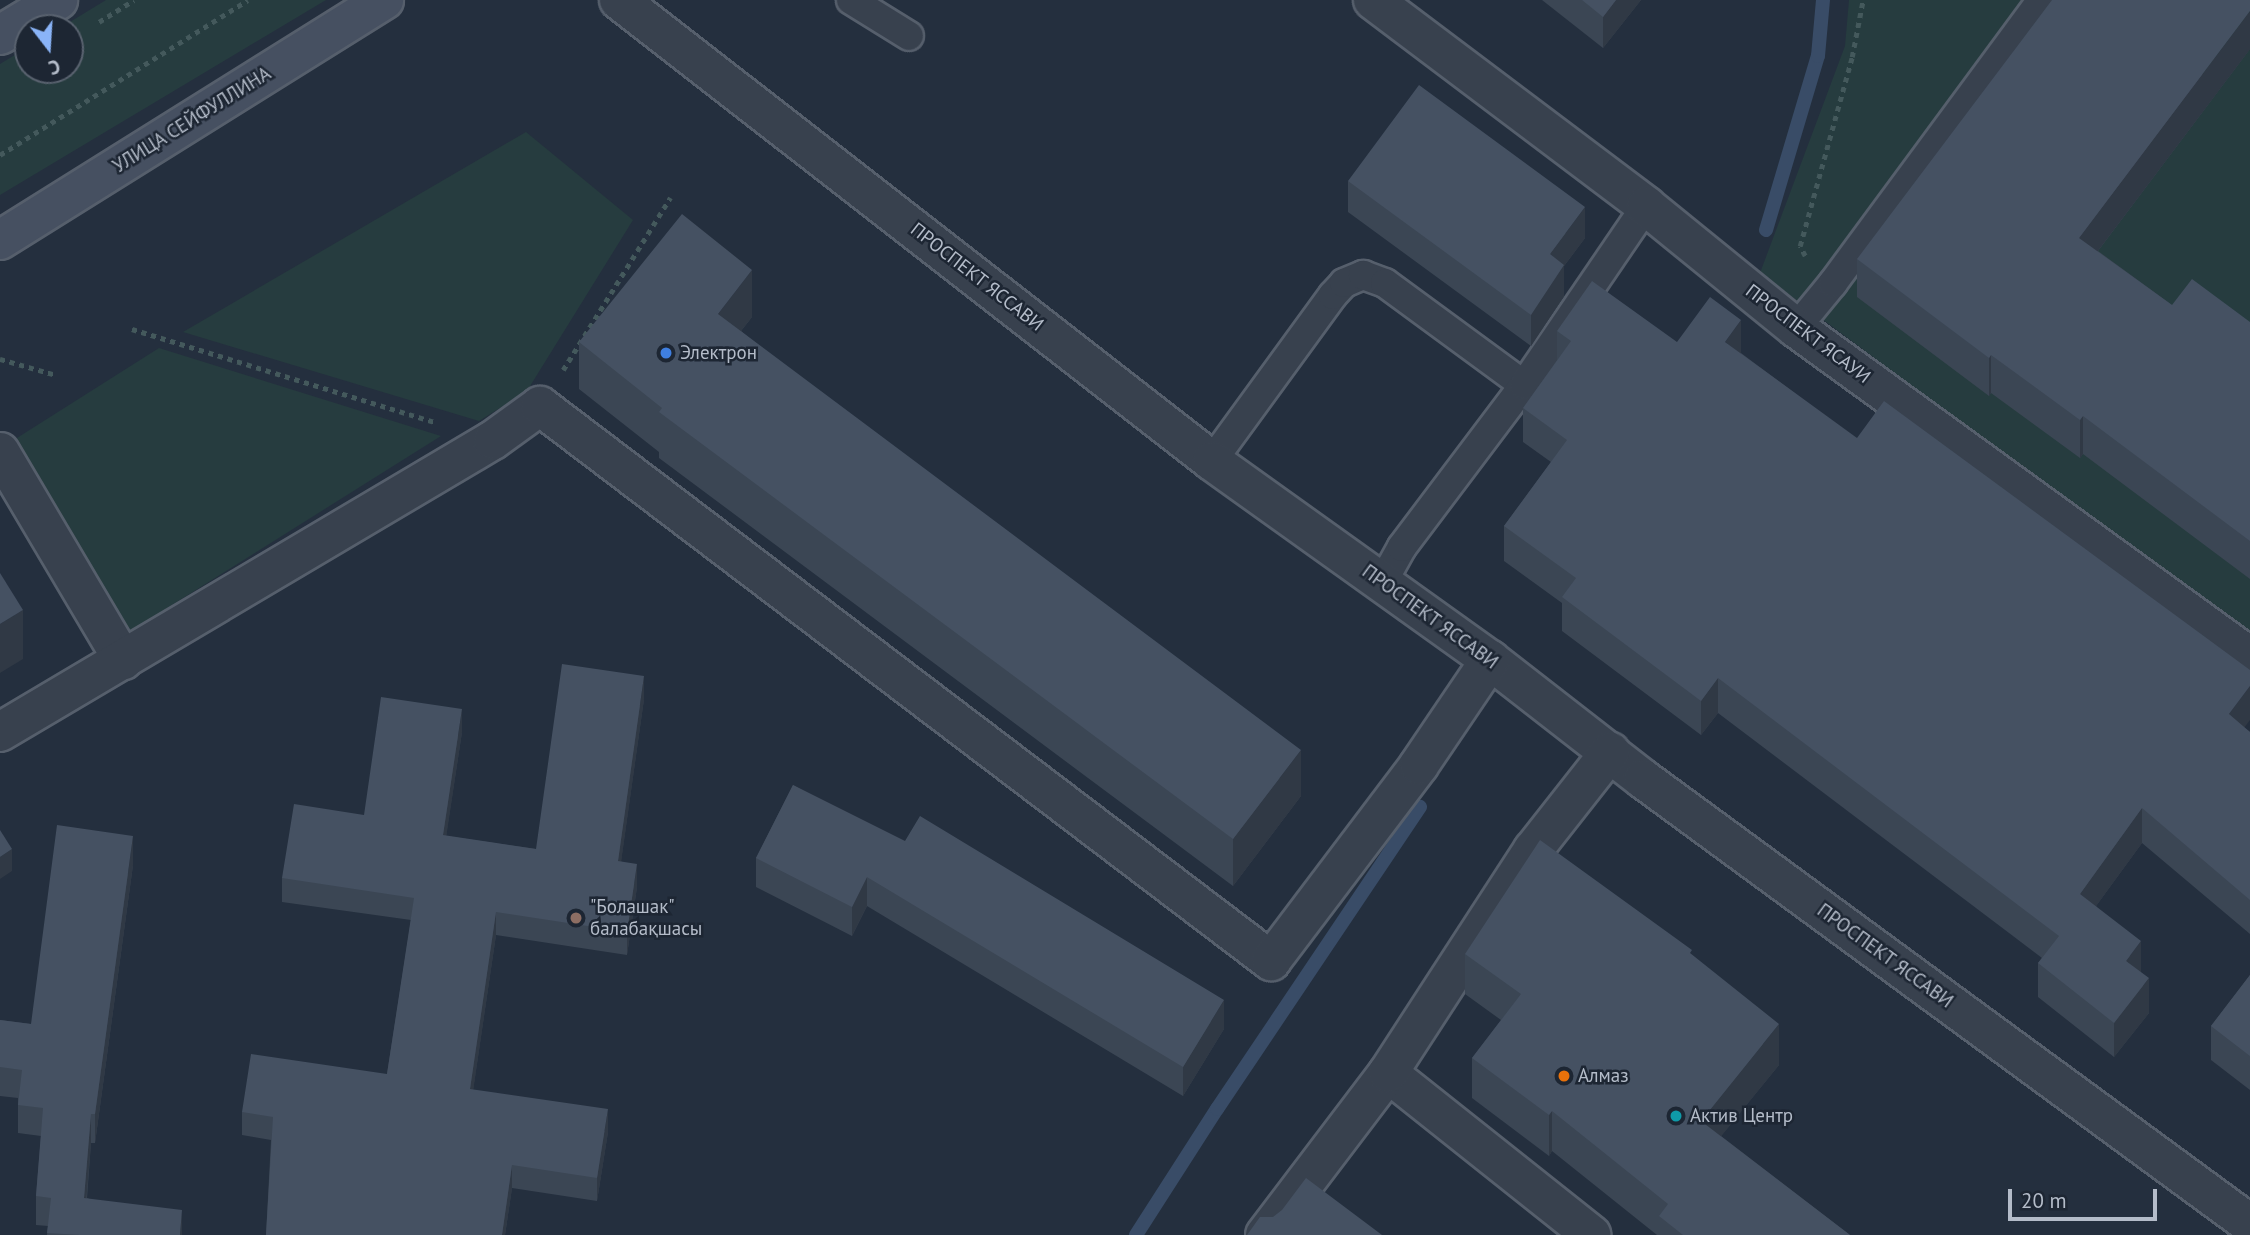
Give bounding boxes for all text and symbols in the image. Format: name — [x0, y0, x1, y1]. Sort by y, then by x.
north arrow — [14, 14, 84, 84]
text: С — [46, 54, 63, 80]
street label: УЛИЦА СЕЙФУЛЛИНА — [108, 62, 276, 178]
street label: ПРОСПЕКТ ЯССАВИ — [906, 218, 1048, 336]
street label: ПРОСПЕКТ ЯСАУИ — [1741, 279, 1875, 389]
place label: Электрон — [680, 342, 757, 364]
marker: Электрон — [658, 345, 674, 361]
street label: ПРОСПЕКТ ЯССАВИ — [1357, 560, 1503, 674]
place label: "Болашак" балабақшасы — [590, 896, 702, 940]
street label: ПРОСПЕКТ ЯССАВИ — [1812, 899, 1958, 1013]
marker: "Болашак" балабақшасы — [568, 910, 584, 926]
place label: Алмаз — [1578, 1065, 1629, 1087]
marker: Алмаз — [1556, 1068, 1572, 1084]
place label: Актив Центр — [1690, 1105, 1793, 1127]
marker: Актив Центр — [1668, 1108, 1684, 1124]
scale bar — [2012, 1176, 2161, 1220]
text: 20 m — [2021, 1187, 2067, 1214]

